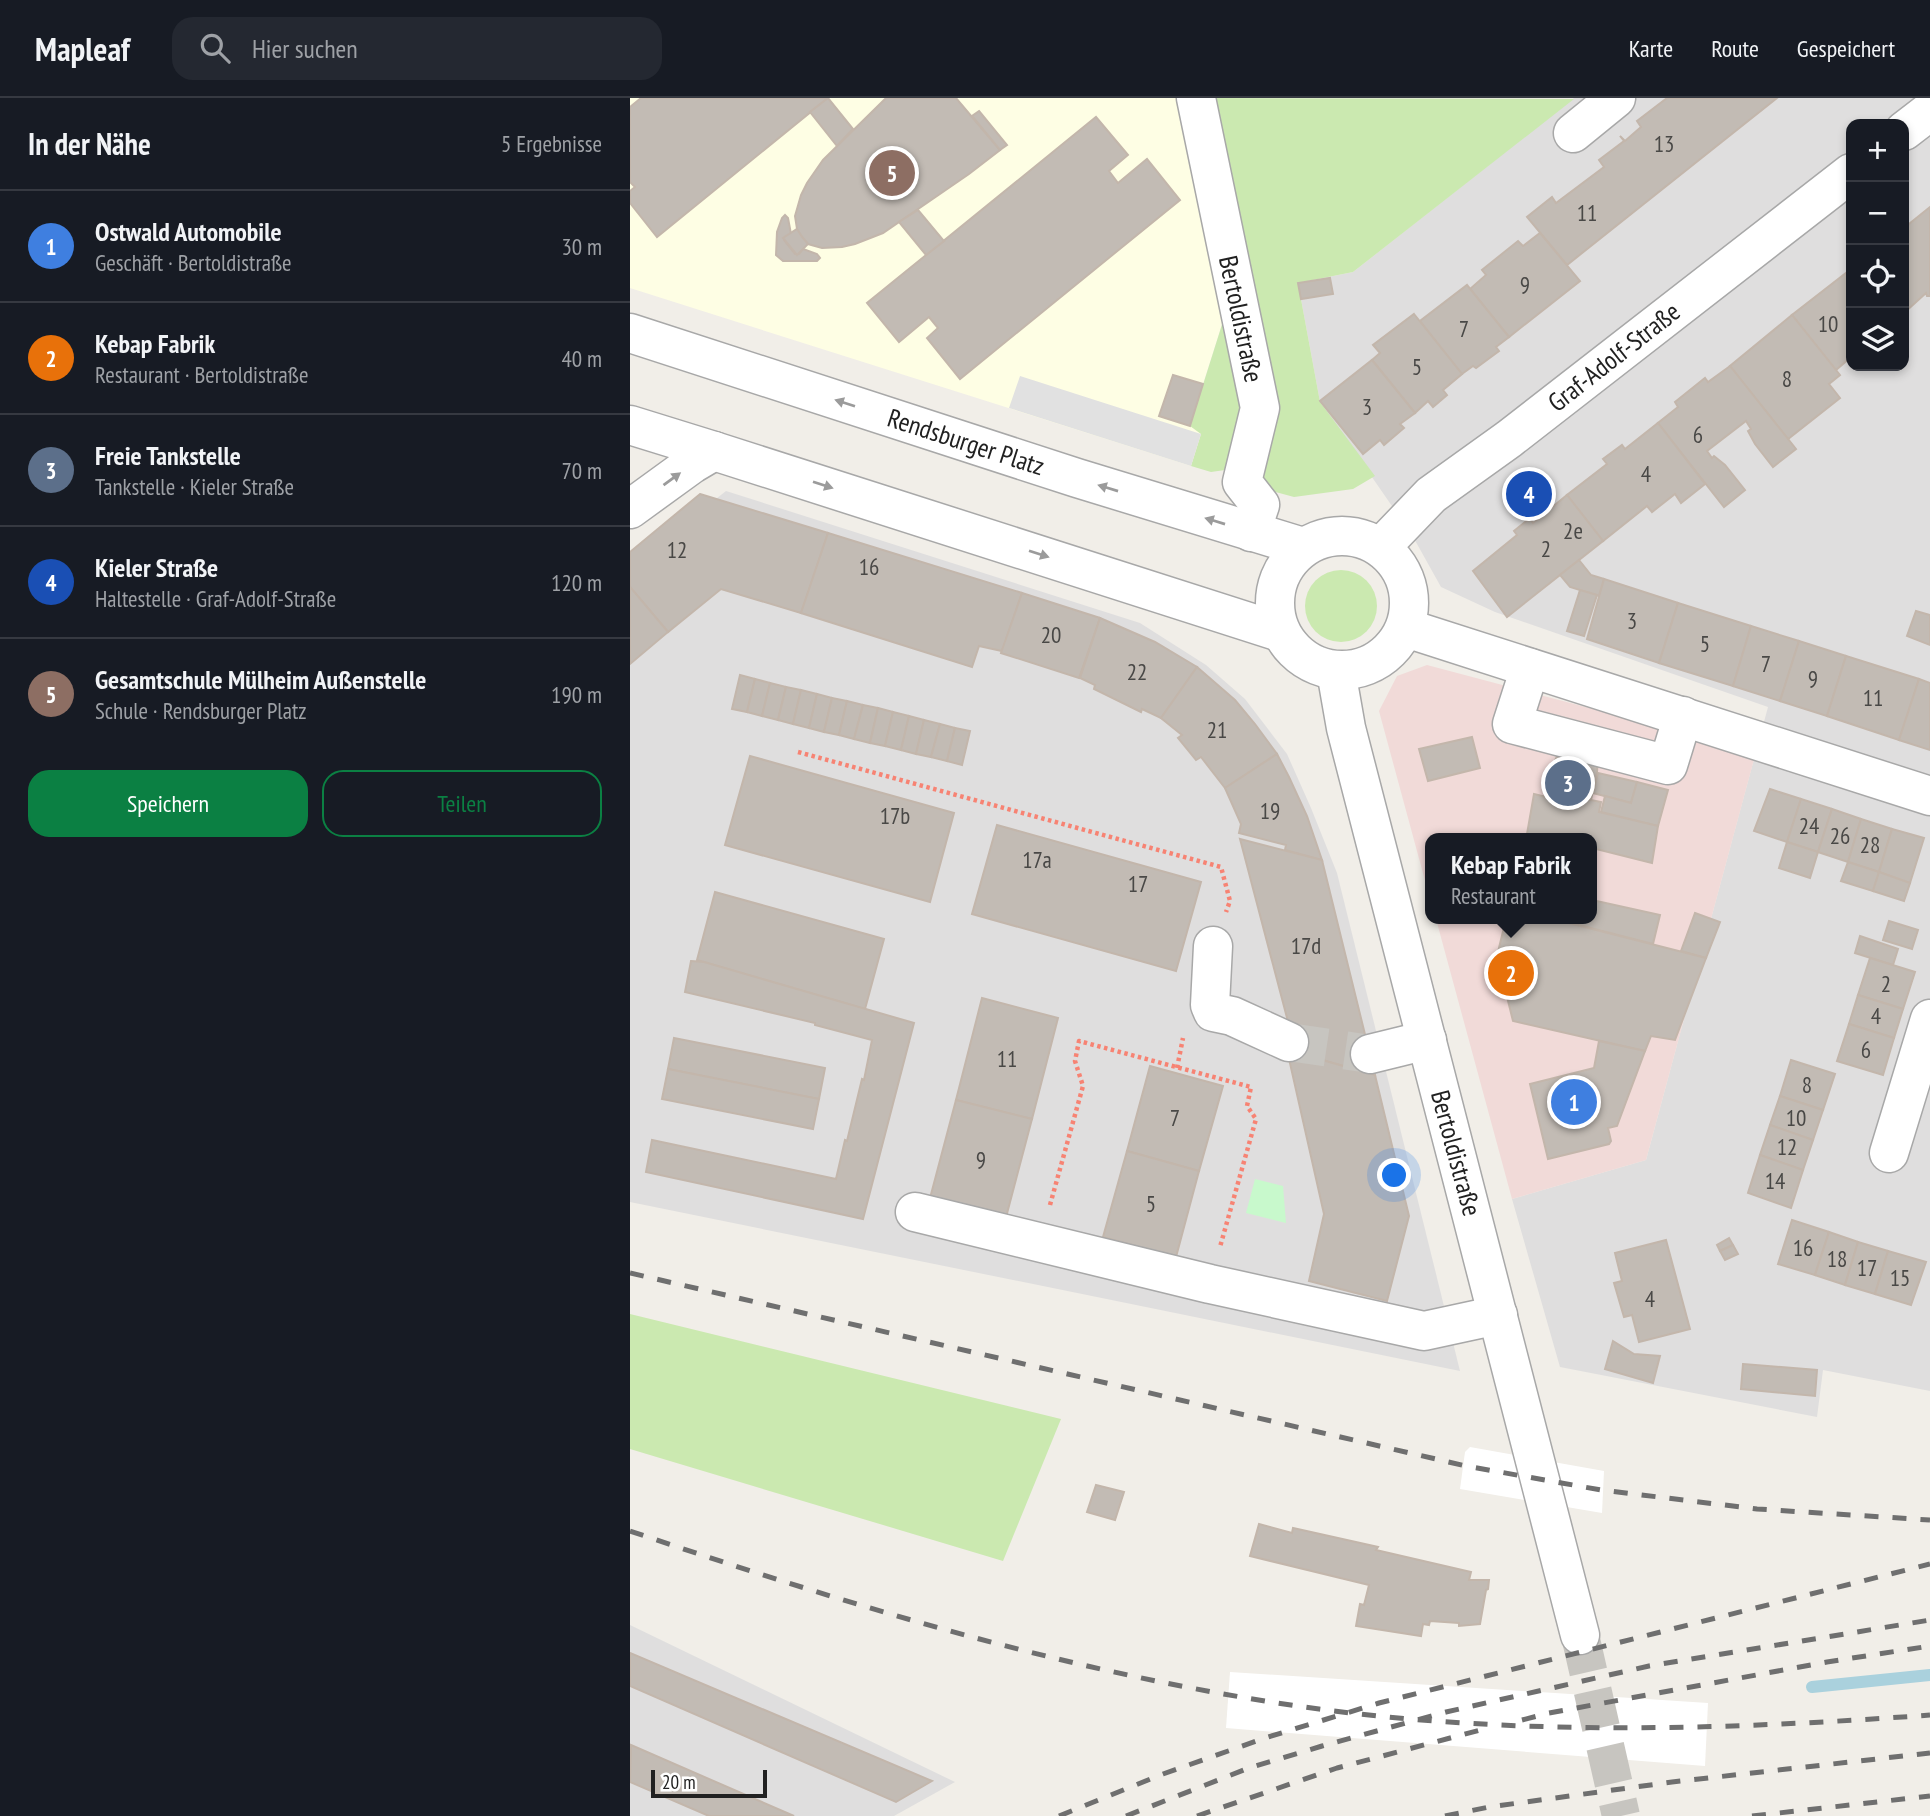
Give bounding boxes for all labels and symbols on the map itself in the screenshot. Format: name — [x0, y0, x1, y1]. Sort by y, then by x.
house number: 13 — [1654, 129, 1674, 158]
pin: 5 — [869, 147, 915, 199]
house number: 11 — [1577, 198, 1597, 227]
street label: Bertoldistraße — [1212, 252, 1271, 385]
house number: 9 — [1520, 270, 1530, 299]
street label: Graf-Adolf-Straße — [1541, 295, 1686, 418]
house number: 10 — [1818, 309, 1838, 338]
house number: 7 — [1459, 314, 1469, 343]
house number: 5 — [1412, 352, 1422, 381]
house number: 8 — [1782, 364, 1792, 393]
house number: 3 — [1362, 392, 1372, 421]
one-way arrow — [835, 397, 856, 407]
street label: Rendsburger Platz — [884, 401, 1049, 482]
house number: 6 — [1693, 420, 1703, 449]
house number: 4 — [1641, 459, 1651, 488]
pin: 4 — [1506, 468, 1552, 520]
one-way arrow — [663, 472, 681, 486]
one-way arrow — [812, 480, 833, 491]
one-way arrow — [1098, 482, 1119, 492]
one-way arrow — [1204, 515, 1225, 526]
house number: 2e — [1563, 516, 1583, 545]
house number: 2 — [1541, 534, 1551, 563]
house number: 12 — [667, 535, 687, 564]
one-way arrow — [1029, 549, 1050, 560]
house number: 16 — [859, 552, 879, 581]
house number: 3 — [1627, 606, 1637, 635]
house number: 20 — [1041, 620, 1061, 649]
house number: 5 — [1700, 629, 1710, 658]
house number: 7 — [1761, 649, 1771, 678]
house number: 22 — [1127, 657, 1147, 686]
house number: 9 — [1808, 664, 1818, 693]
house number: 11 — [1863, 683, 1883, 712]
house number: 21 — [1207, 715, 1227, 744]
pin: 3 — [1545, 757, 1591, 809]
house number: 19 — [1260, 796, 1280, 825]
house number: 17b — [880, 801, 910, 830]
house number: 24 — [1799, 811, 1819, 840]
house number: 26 — [1830, 821, 1850, 850]
house number: 28 — [1860, 830, 1880, 859]
house number: 17a — [1022, 845, 1052, 874]
house number: 17 — [1128, 869, 1148, 898]
house number: 17d — [1291, 931, 1321, 960]
pin: 2 — [1488, 947, 1534, 999]
house number: 2 — [1881, 969, 1891, 998]
house number: 4 — [1871, 1001, 1881, 1030]
house number: 6 — [1861, 1035, 1871, 1064]
house number: 11 — [997, 1044, 1017, 1073]
house number: 8 — [1802, 1070, 1812, 1099]
pin: 1 — [1551, 1076, 1597, 1128]
street label: Bertoldistraße — [1424, 1086, 1489, 1219]
house number: 7 — [1170, 1103, 1180, 1132]
house number: 10 — [1786, 1103, 1806, 1132]
house number: 12 — [1777, 1132, 1797, 1161]
house number: 9 — [976, 1145, 986, 1174]
your location — [1377, 1158, 1411, 1192]
house number: 14 — [1765, 1166, 1785, 1195]
house number: 5 — [1146, 1189, 1156, 1218]
house number: 16 — [1793, 1233, 1813, 1262]
house number: 18 — [1827, 1244, 1847, 1273]
house number: 17 — [1857, 1253, 1877, 1282]
house number: 15 — [1890, 1263, 1910, 1292]
house number: 4 — [1645, 1284, 1655, 1313]
scale bar — [651, 1767, 766, 1799]

